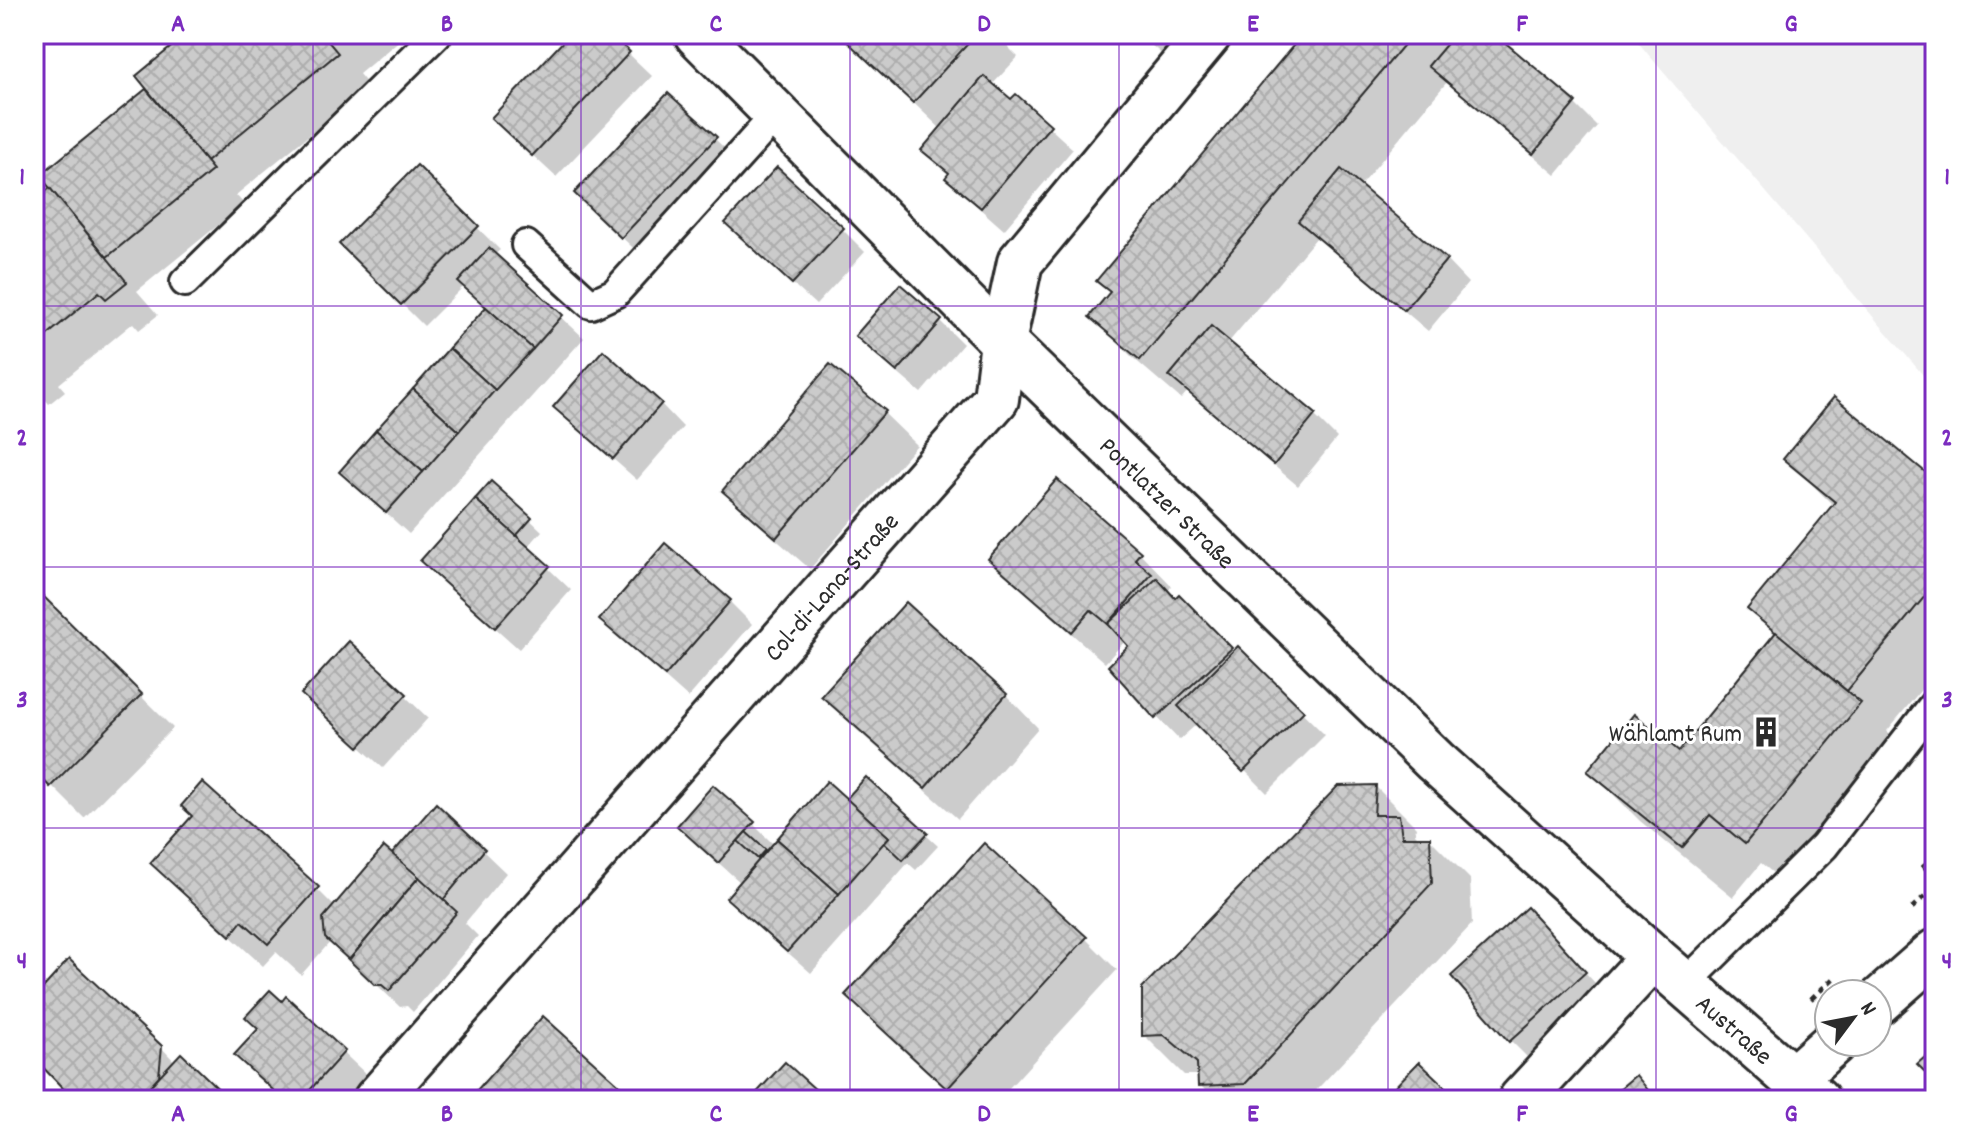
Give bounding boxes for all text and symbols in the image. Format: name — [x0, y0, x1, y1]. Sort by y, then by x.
text: A — [171, 7, 185, 44]
text: B — [441, 7, 453, 44]
text: C — [710, 7, 723, 44]
text: D — [977, 7, 991, 44]
text: E — [1247, 7, 1259, 44]
text: F — [1516, 7, 1528, 44]
text: G — [1784, 7, 1798, 44]
text: 1 — [19, 160, 25, 197]
text: 1 — [1944, 160, 1950, 197]
text: 2 — [16, 421, 28, 458]
text: 2 — [1941, 421, 1953, 458]
street label: Pontlatzer Straße — [1089, 430, 1242, 579]
street label: Col-di-Lana-Straße — [757, 506, 909, 671]
text: 3 — [16, 683, 28, 720]
text: 3 — [1941, 683, 1953, 720]
building icon: Wählamt Rum — [1749, 715, 1783, 749]
place label: Wählamt Rum — [1609, 717, 1742, 754]
text: 4 — [17, 944, 27, 981]
text: 4 — [1942, 944, 1952, 981]
north arrow — [1813, 978, 1893, 1058]
street label: Austraße — [1686, 987, 1779, 1075]
text: N — [1851, 996, 1883, 1022]
text: A — [171, 1097, 185, 1134]
text: B — [441, 1097, 453, 1134]
text: C — [710, 1097, 723, 1134]
text: D — [977, 1097, 991, 1134]
text: E — [1247, 1097, 1259, 1134]
text: F — [1516, 1097, 1528, 1134]
text: G — [1784, 1097, 1798, 1134]

